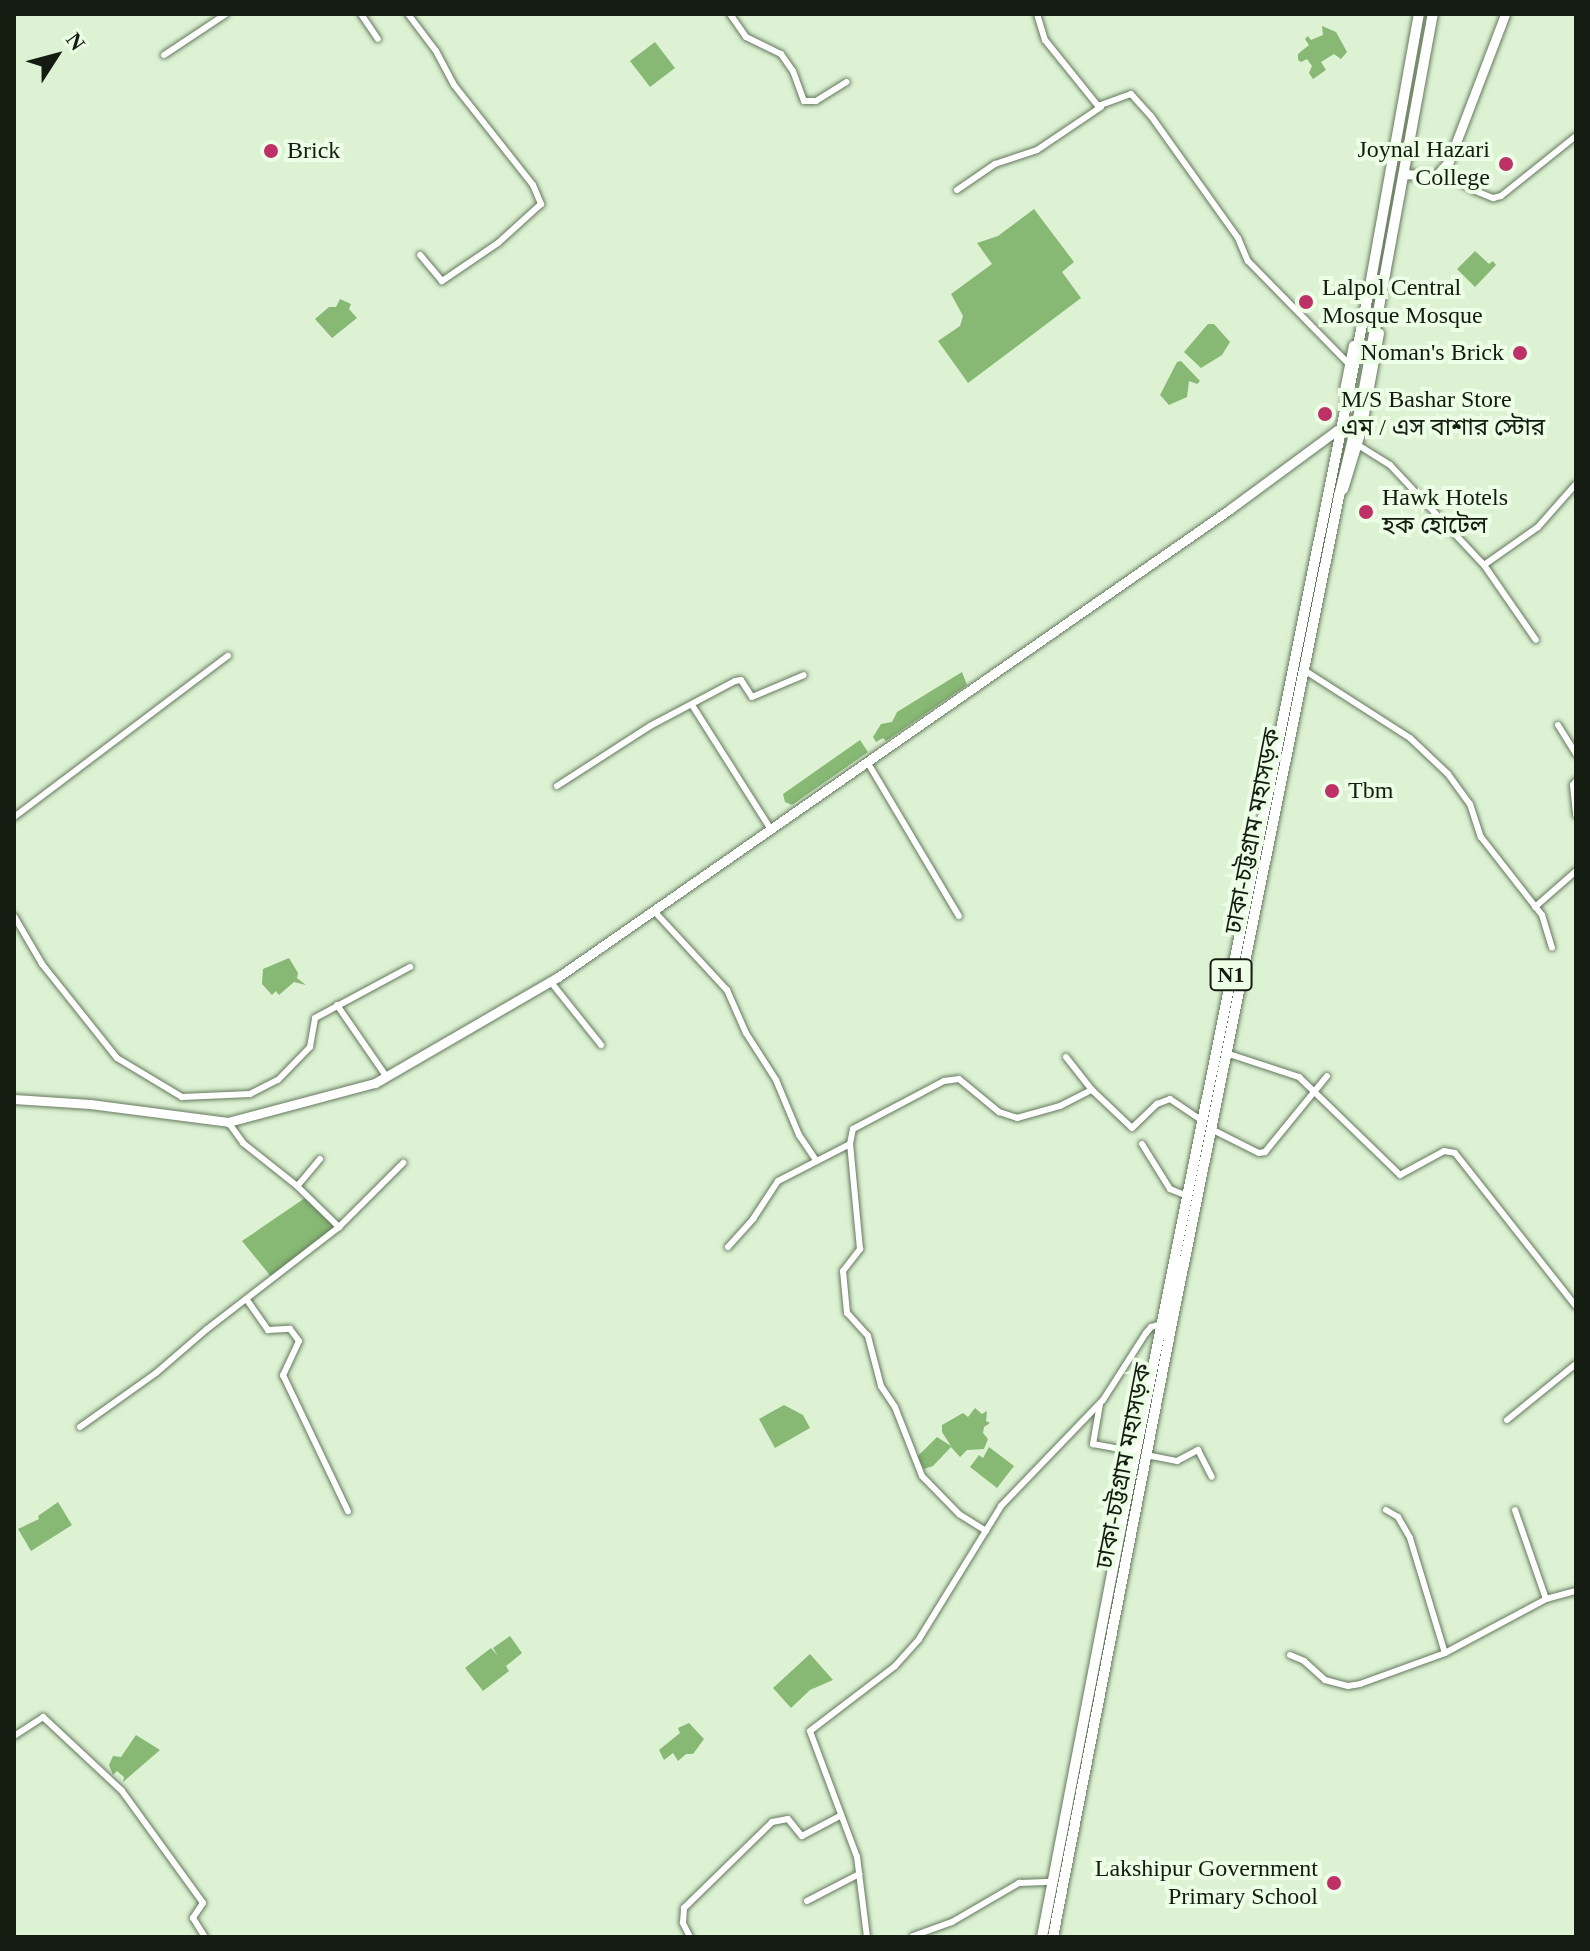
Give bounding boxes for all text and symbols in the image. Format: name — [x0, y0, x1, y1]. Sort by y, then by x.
north arrow — [16, 16, 96, 96]
text: N — [61, 28, 91, 55]
place label: Joynal Hazari College — [1357, 136, 1490, 192]
place label: Brick — [287, 137, 340, 165]
marker: Brick — [262, 142, 280, 160]
marker: Joynal Hazari College — [1497, 155, 1515, 173]
place label: Lalpol Central Mosque Mosque — [1322, 274, 1483, 330]
marker: Lalpol Central Mosque Mosque — [1297, 293, 1315, 311]
place label: Noman's Brick — [1360, 339, 1504, 367]
marker: Noman's Brick — [1511, 344, 1529, 362]
place label: M/S Bashar Store এম / এস বাশার স্টোর — [1341, 386, 1545, 442]
marker: M/S Bashar Store এম / এস বাশার স্টোর — [1316, 405, 1334, 423]
place label: Hawk Hotels হক হোটেল — [1382, 484, 1508, 540]
marker: Hawk Hotels হক হোটেল — [1357, 503, 1375, 521]
street label: ঢাকা-চট্টগ্রাম মহাসড়ক — [1219, 726, 1287, 936]
place label: Tbm — [1348, 777, 1393, 805]
marker: Tbm — [1323, 782, 1341, 800]
road number: N1 — [1209, 957, 1253, 993]
street label: ঢাকা-চট্টগ্রাম মহাসড়ক — [1090, 1361, 1158, 1571]
place label: Lakshipur Government Primary School — [1095, 1855, 1318, 1911]
marker: Lakshipur Government Primary School — [1325, 1874, 1343, 1892]

